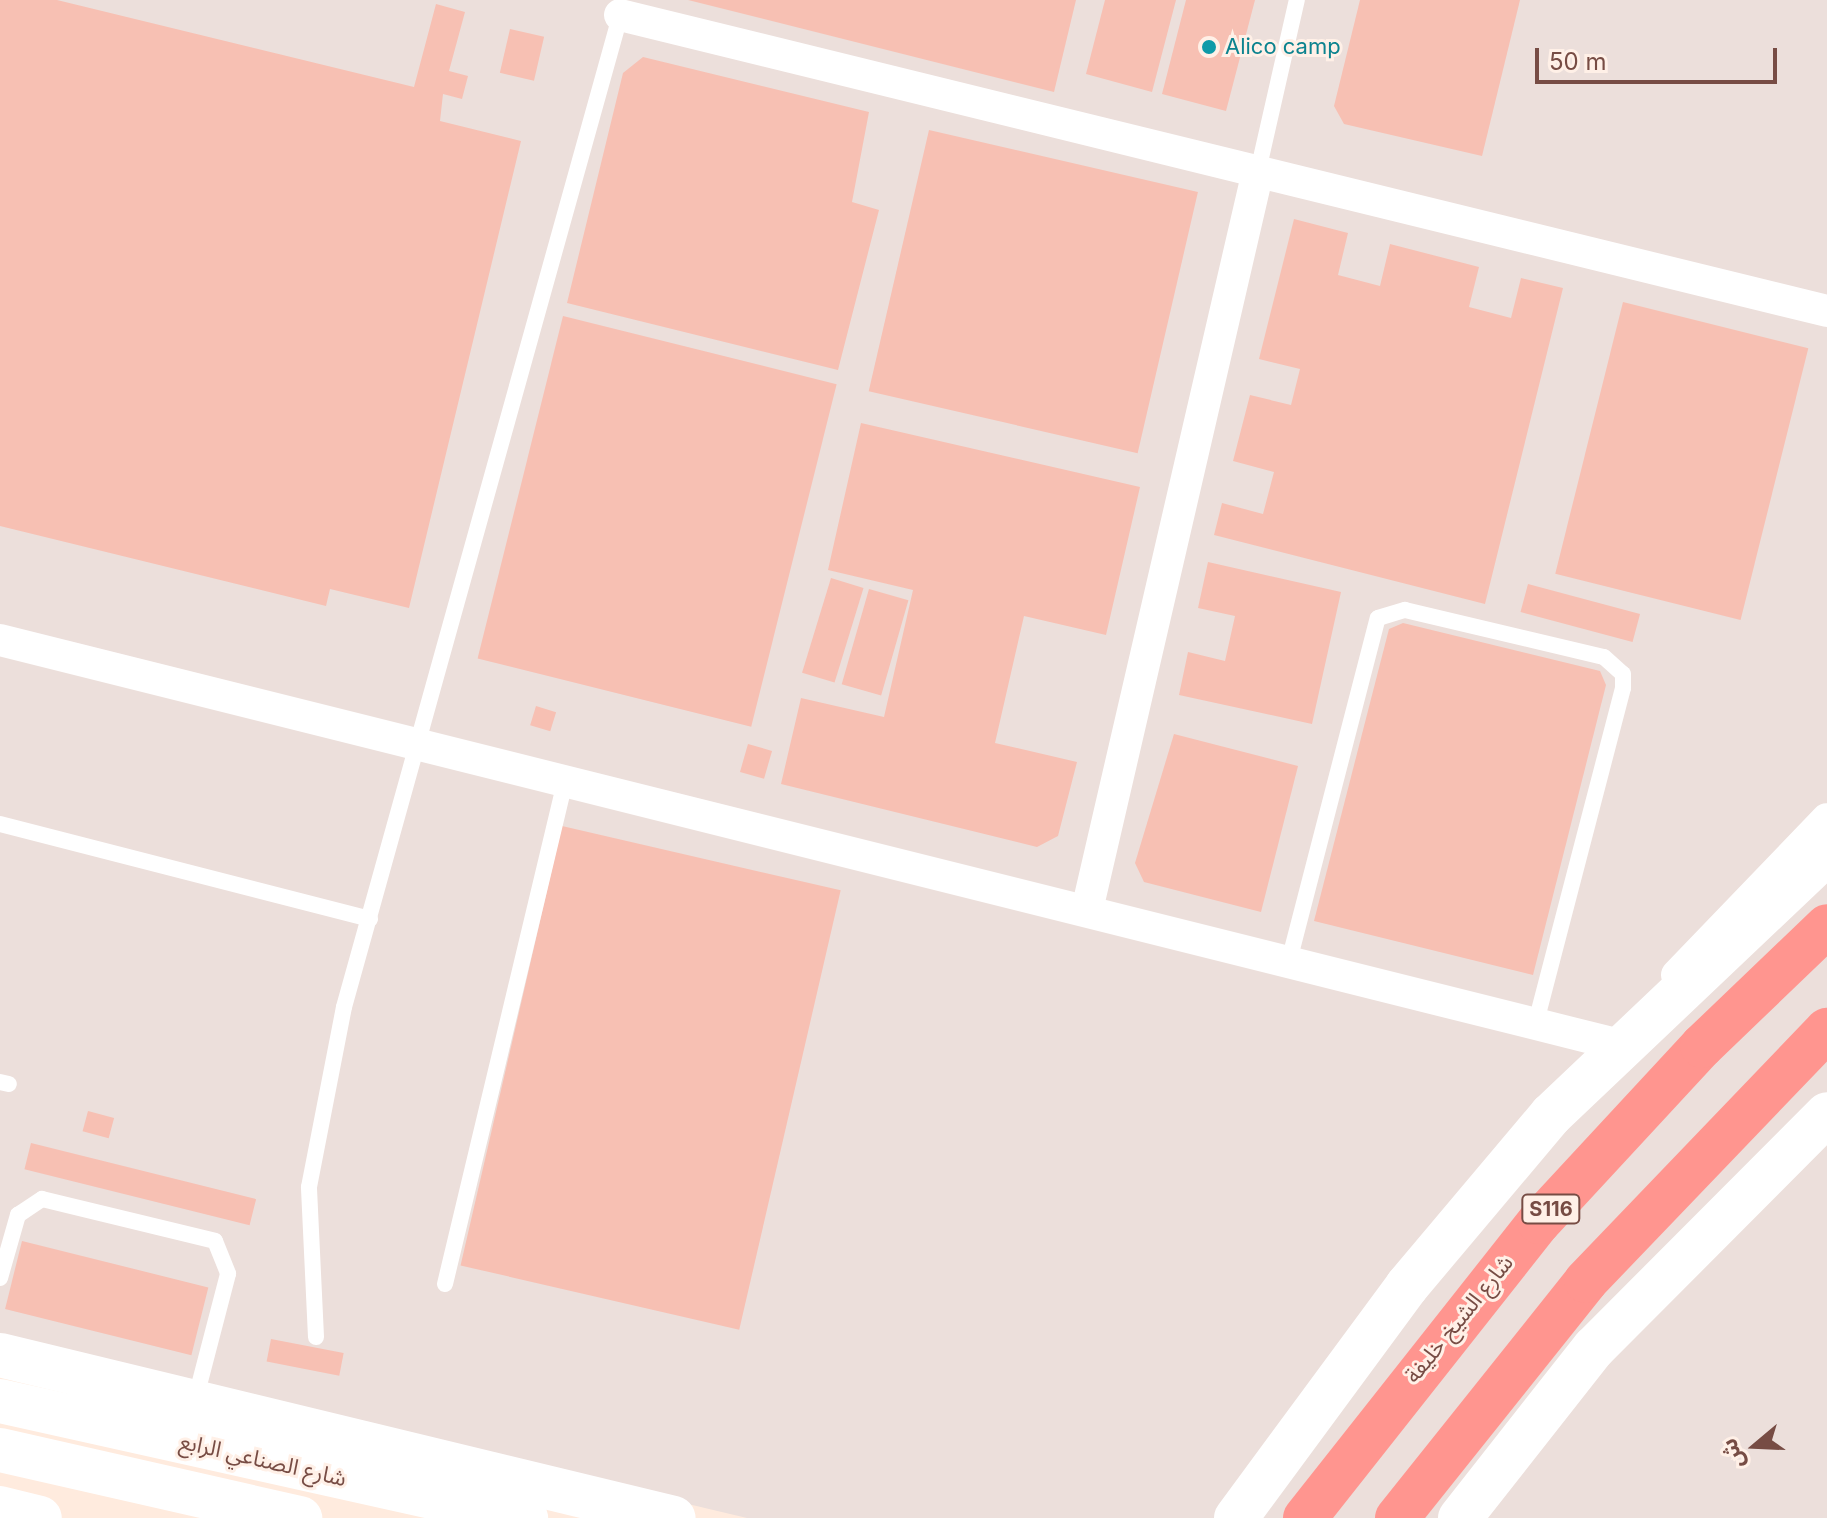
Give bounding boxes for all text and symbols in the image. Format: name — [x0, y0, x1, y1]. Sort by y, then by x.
scale bar — [1539, 32, 1781, 82]
place label: Alico camp — [1225, 34, 1341, 60]
marker: Alico camp — [1200, 38, 1218, 56]
text: 50 m — [1549, 47, 1607, 76]
road number: S116 — [1521, 1193, 1581, 1225]
street label: شارع الشيخ خليفة — [1399, 1250, 1519, 1388]
north arrow — [1715, 1406, 1795, 1486]
street label: شارع الصناعي الرابع — [177, 1428, 349, 1492]
text: ش — [1715, 1435, 1750, 1472]

